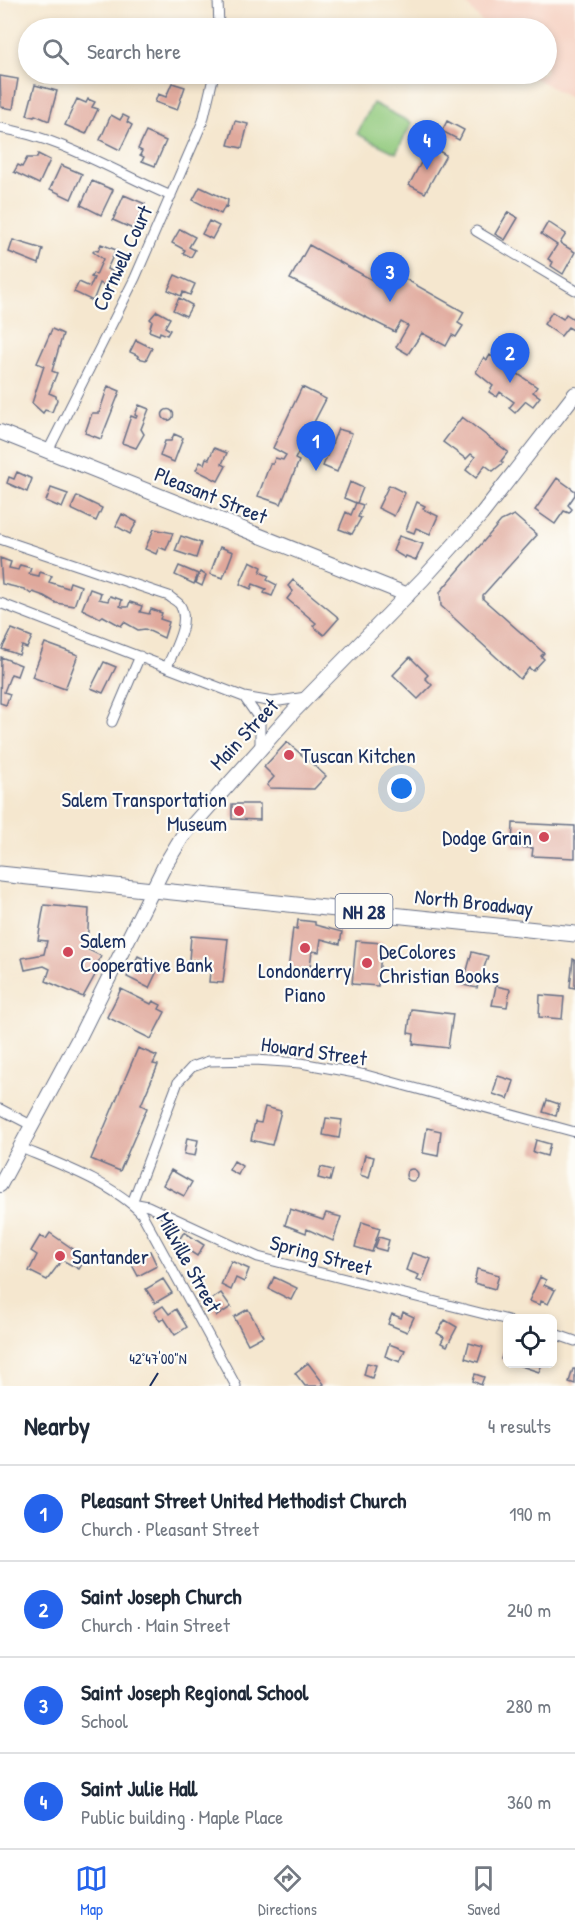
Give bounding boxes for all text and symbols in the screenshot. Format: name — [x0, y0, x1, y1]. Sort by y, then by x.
search box — [18, 18, 557, 84]
icon: search — [39, 35, 72, 68]
text: Search here — [87, 36, 181, 66]
pin: 4 — [408, 120, 446, 170]
street label: Cornwell Court — [85, 200, 159, 315]
pin: 3 — [370, 252, 410, 302]
pin: 2 — [490, 334, 530, 383]
pin: 1 — [296, 422, 336, 471]
street label: Pleasant Street — [150, 459, 272, 531]
street label: Main Street — [203, 691, 285, 776]
place label: Tuscan Kitchen — [301, 741, 416, 770]
marker: Tuscan Kitchen — [282, 748, 296, 762]
your location — [387, 774, 416, 803]
place label: Salem Transportation Museum — [61, 785, 227, 838]
marker: Salem Transportation Museum — [232, 804, 246, 818]
place label: Dodge Grain — [442, 823, 532, 852]
marker: Dodge Grain — [537, 830, 551, 844]
street label: North Broadway — [413, 881, 535, 923]
road number: NH 28 — [336, 894, 392, 928]
place label: Salem Cooperative Bank — [80, 926, 213, 979]
place label: DeColores Christian Books — [379, 937, 499, 990]
marker: Londonderry Piano — [298, 941, 312, 955]
marker: Salem Cooperative Bank — [61, 945, 75, 959]
place label: Londonderry Piano — [258, 956, 352, 1009]
marker: DeColores Christian Books — [360, 956, 374, 970]
street label: Howard Street — [259, 1029, 369, 1073]
street label: Millville Street — [150, 1207, 229, 1318]
street label: Spring Street — [267, 1228, 376, 1283]
place label: Santander — [72, 1242, 149, 1271]
marker: Santander — [53, 1249, 67, 1263]
map controls — [503, 1314, 557, 1368]
button: locate — [503, 1314, 557, 1368]
text: 42°47'00"N — [129, 1348, 187, 1369]
text: Nearby — [24, 1408, 90, 1443]
text: 4 results — [488, 1412, 551, 1439]
text: Pleasant Street United Methodist Church — [81, 1485, 406, 1515]
text: 1 — [40, 1500, 47, 1527]
text: 190 m — [509, 1500, 551, 1527]
text: Church · Pleasant Street — [81, 1515, 259, 1542]
text: Saint Joseph Church — [81, 1581, 242, 1611]
text: 2 — [39, 1596, 48, 1623]
text: 240 m — [507, 1596, 551, 1623]
text: Church · Main Street — [81, 1611, 230, 1638]
text: Saint Joseph Regional School — [81, 1677, 308, 1707]
text: 3 — [39, 1692, 48, 1719]
text: 280 m — [506, 1692, 551, 1719]
text: School — [81, 1707, 128, 1734]
text: Saint Julie Hall — [81, 1773, 197, 1803]
text: 4 — [40, 1788, 47, 1815]
text: 360 m — [507, 1788, 551, 1815]
text: Public building · Maple Place — [81, 1803, 283, 1830]
tab: Map — [75, 1862, 108, 1920]
tab: Directions — [258, 1862, 317, 1920]
tab: Saved — [467, 1862, 500, 1920]

